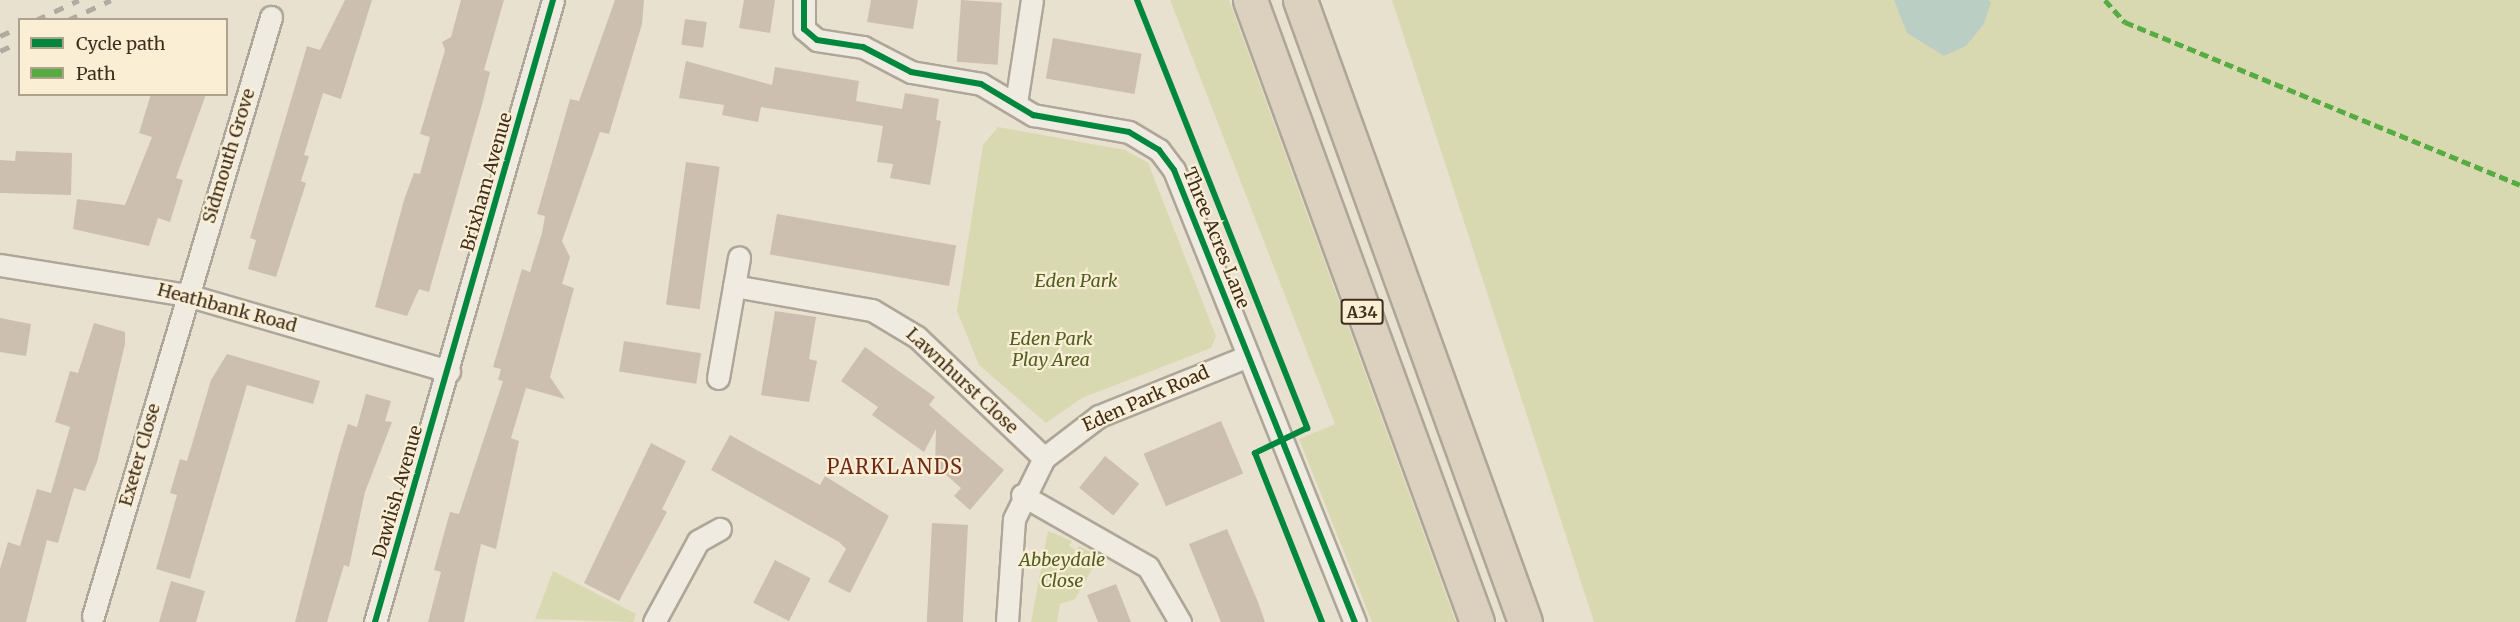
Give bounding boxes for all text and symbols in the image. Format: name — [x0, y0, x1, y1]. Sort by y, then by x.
legend — [18, 18, 228, 96]
text: Cycle path — [76, 32, 165, 55]
text: Path — [76, 62, 116, 85]
street label: Sidmouth Grove — [198, 86, 260, 226]
street label: Brixham Avenue — [457, 110, 517, 254]
street label: Three Acres Lane — [1178, 164, 1254, 312]
park label: Eden Park — [1034, 270, 1118, 292]
street label: Heathbank Road — [155, 279, 299, 337]
road number: A34 — [1340, 299, 1384, 325]
street label: Lawnhurst Close — [901, 324, 1023, 438]
park label: Eden Park Play Area — [1009, 329, 1093, 372]
street label: Eden Park Road — [1079, 361, 1213, 437]
street label: Exeter Close — [115, 401, 165, 509]
street label: Dawlish Avenue — [369, 423, 427, 561]
district label: PARKLANDS — [827, 454, 963, 478]
park label: Abbeydale Close — [1019, 550, 1105, 592]

